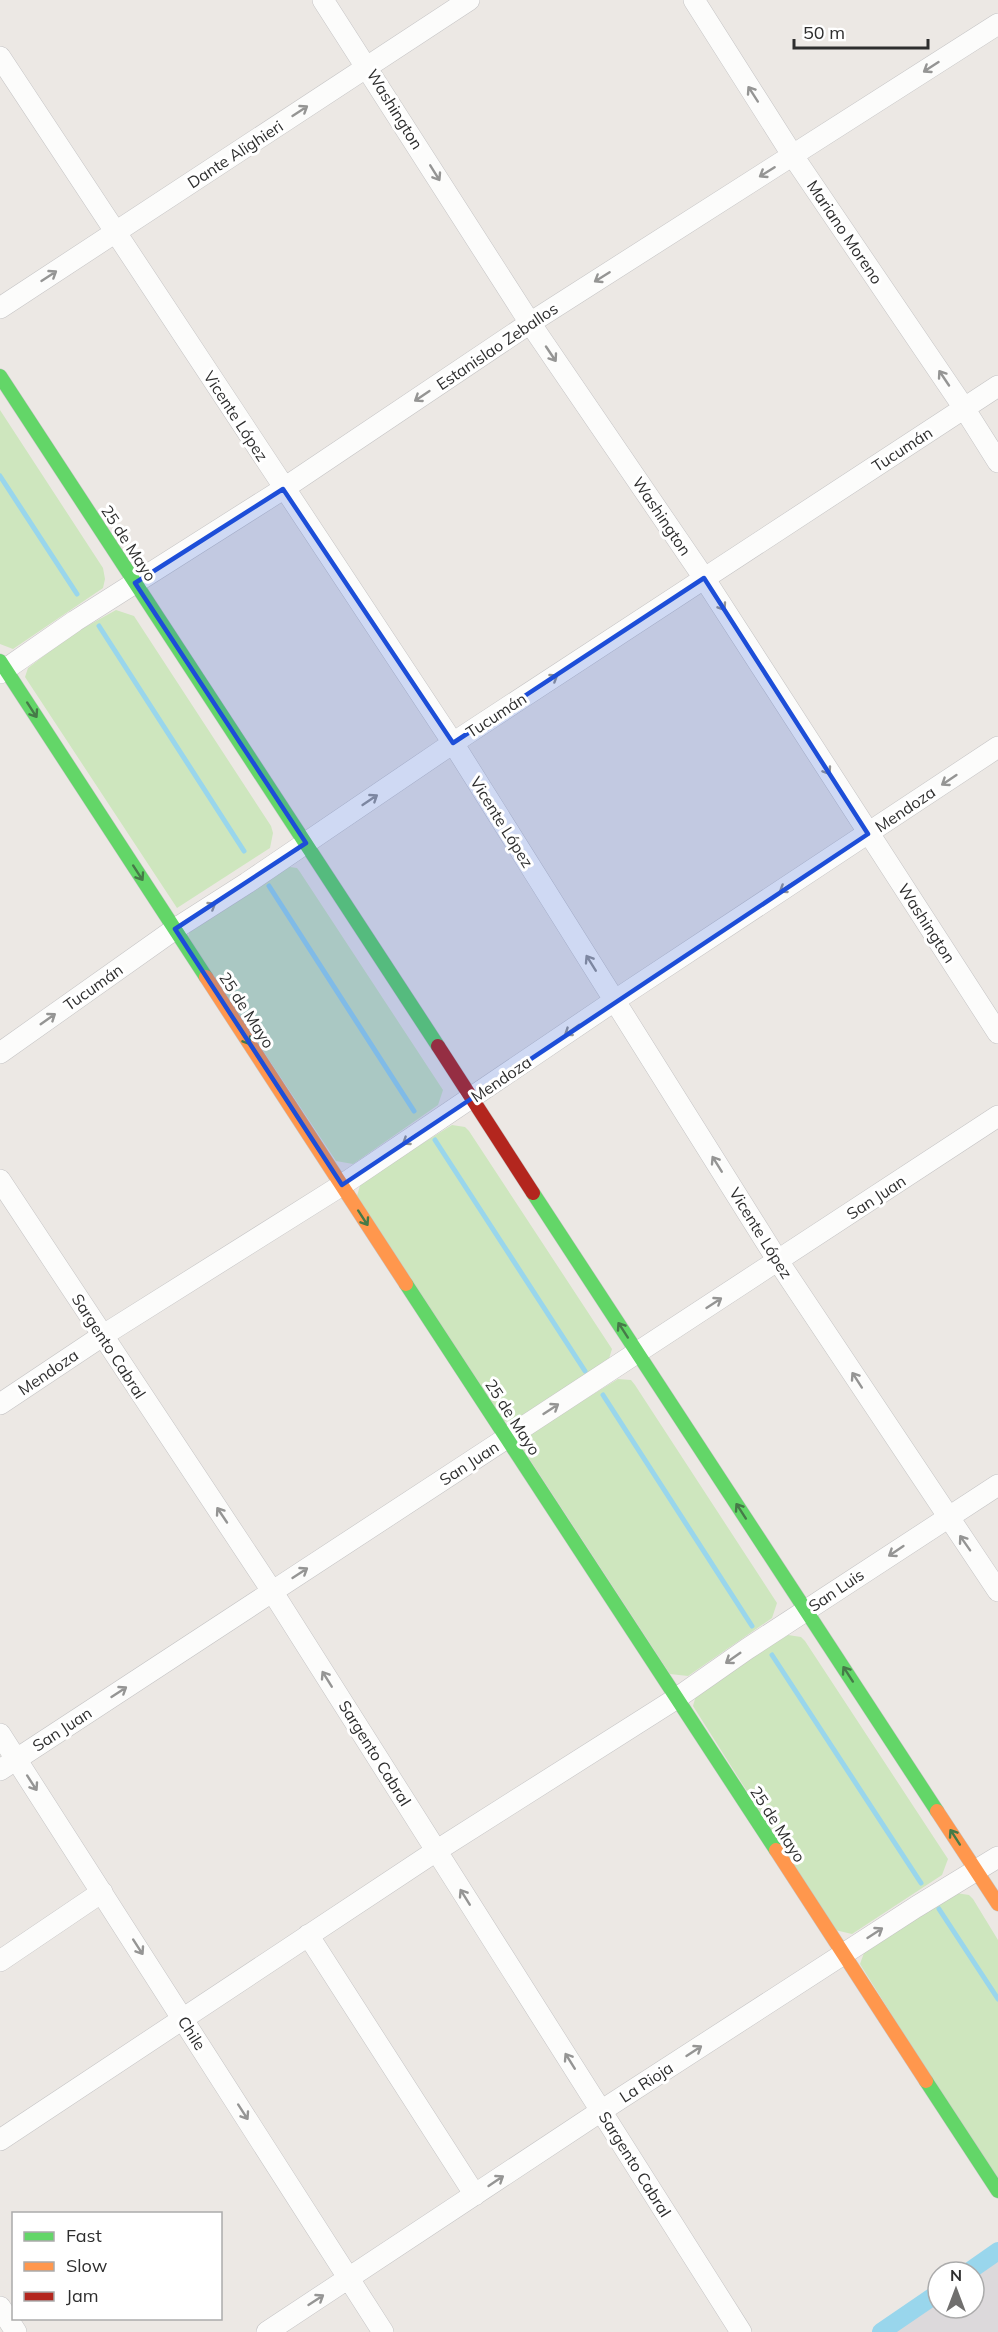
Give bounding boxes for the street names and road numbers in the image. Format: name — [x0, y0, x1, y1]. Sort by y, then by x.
street label: Washington — [362, 65, 428, 153]
street label: Dante Alighieri — [183, 116, 287, 192]
street label: Mariano Moreno — [803, 176, 887, 288]
street label: Estanislao Zeballos — [433, 298, 562, 394]
street label: Vicente López — [199, 367, 273, 465]
street label: Tucumán — [868, 422, 936, 476]
street label: Washington — [628, 473, 696, 559]
street label: 25 de Mayo — [97, 501, 161, 585]
street label: Tucumán — [462, 688, 530, 742]
street label: Vicente López — [466, 773, 538, 871]
street label: Mendoza — [871, 782, 939, 836]
street label: Washington — [894, 880, 960, 966]
street label: Tucumán — [59, 959, 127, 1015]
street label: 25 de Mayo — [215, 968, 279, 1052]
street label: Mendoza — [467, 1052, 535, 1106]
street label: San Juan — [843, 1170, 909, 1224]
street label: Vicente López — [725, 1184, 797, 1282]
street label: Sargento Cabral — [68, 1290, 150, 1402]
street label: Mendoza — [14, 1345, 82, 1399]
street label: 25 de Mayo — [481, 1375, 545, 1459]
street label: San Juan — [436, 1436, 502, 1490]
street label: San Luis — [804, 1564, 868, 1616]
street label: Sargento Cabral — [334, 1696, 416, 1810]
street label: San Juan — [29, 1702, 95, 1756]
street label: 25 de Mayo — [746, 1782, 810, 1866]
street label: Chile — [174, 2012, 210, 2054]
street label: La Rioja — [615, 2057, 677, 2107]
street label: Sargento Cabral — [594, 2107, 676, 2221]

